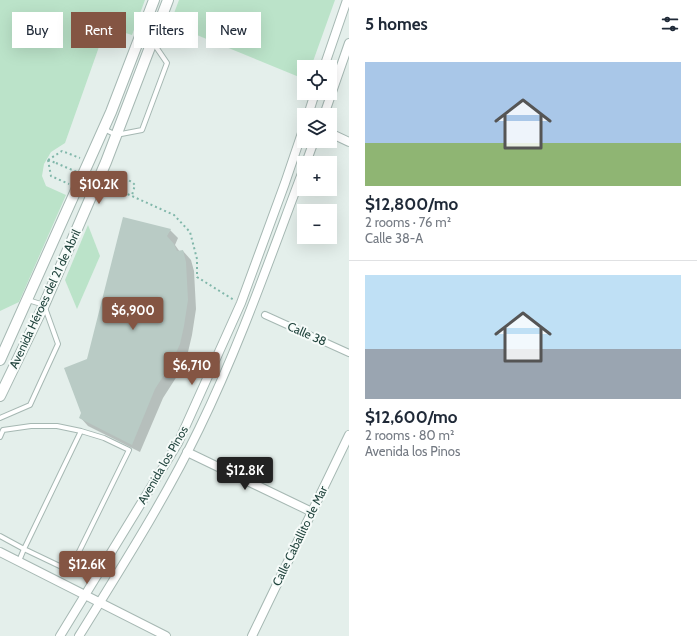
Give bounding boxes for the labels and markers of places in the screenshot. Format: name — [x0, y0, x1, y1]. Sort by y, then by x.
pin: $10.2K — [66, 171, 132, 205]
pin: $6,900 — [100, 297, 166, 331]
pin: $6,710 — [159, 352, 225, 386]
pin: $12.8K — [212, 457, 278, 491]
pin: $12.6K — [54, 551, 120, 585]

